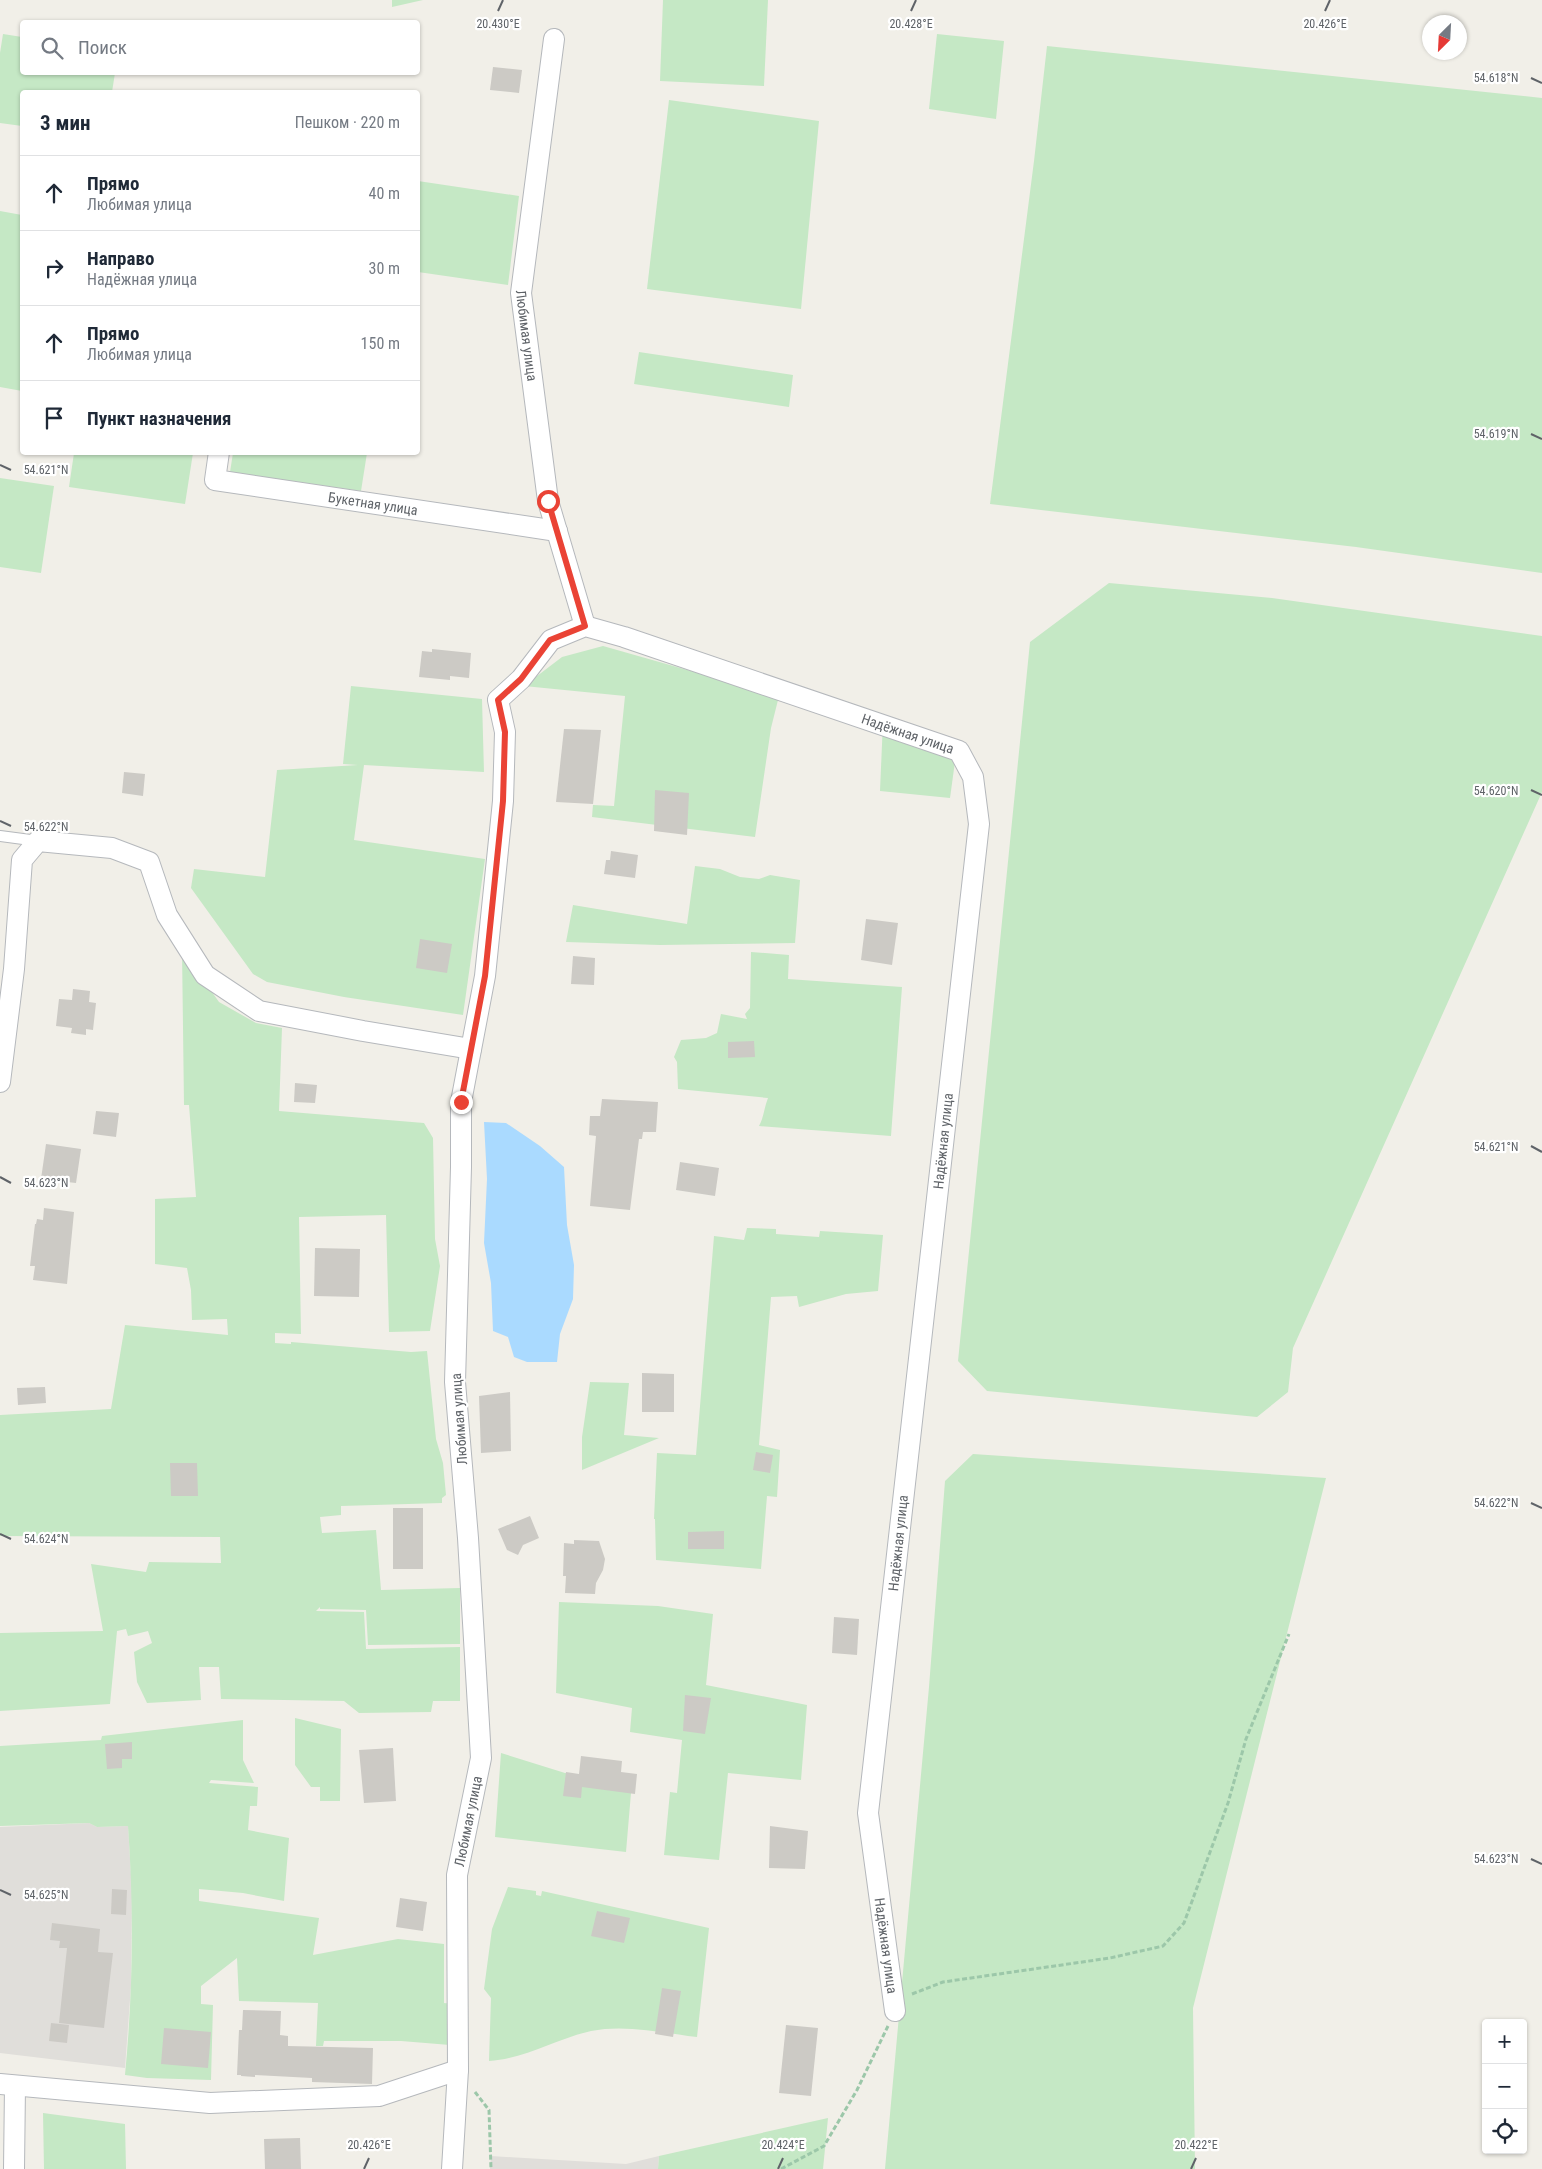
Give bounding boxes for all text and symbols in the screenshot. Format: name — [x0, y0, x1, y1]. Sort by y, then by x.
north arrow — [1422, 15, 1467, 60]
text: 20.430°E — [476, 17, 520, 31]
text: 20.428°E — [889, 17, 933, 31]
text: 20.426°E — [1303, 17, 1347, 31]
search box — [20, 20, 420, 75]
icon: search — [38, 34, 66, 62]
text: Поиск — [78, 36, 127, 59]
text: 54.618°N — [1474, 71, 1518, 85]
text: 3 мин — [40, 111, 90, 135]
text: Пешком · 220 m — [295, 113, 400, 132]
text: Прямо — [87, 172, 140, 195]
icon: ahead — [40, 179, 68, 207]
text: 40 m — [368, 184, 400, 203]
text: Любимая улица — [87, 195, 192, 214]
text: Направо — [87, 247, 154, 270]
icon: right — [40, 254, 68, 282]
text: 30 m — [368, 259, 400, 278]
text: Надёжная улица — [87, 270, 197, 289]
street label: Любимая улица — [513, 289, 540, 382]
text: Прямо — [87, 322, 140, 345]
icon: ahead — [40, 329, 68, 357]
text: 150 m — [361, 334, 400, 353]
text: Любимая улица — [87, 345, 192, 364]
icon: arrive — [40, 404, 68, 432]
text: Пункт назначения — [87, 407, 231, 430]
text: 54.619°N — [1474, 427, 1518, 441]
text: 54.621°N — [24, 463, 68, 477]
street label: Букетная улица — [327, 489, 419, 518]
route start — [537, 490, 560, 513]
street label: Надёжная улица — [860, 710, 956, 757]
text: 54.620°N — [1474, 784, 1518, 798]
text: 54.622°N — [24, 820, 68, 834]
route end — [450, 1091, 473, 1114]
street label: Надёжная улица — [930, 1092, 956, 1190]
text: 54.621°N — [1474, 1140, 1518, 1154]
text: 54.623°N — [24, 1176, 68, 1190]
street label: Любимая улица — [448, 1373, 470, 1465]
street label: Надёжная улица — [885, 1494, 911, 1592]
text: 54.622°N — [1474, 1496, 1518, 1510]
text: 54.624°N — [24, 1532, 68, 1546]
street label: Любимая улица — [451, 1775, 485, 1868]
text: 54.623°N — [1474, 1852, 1518, 1866]
text: 54.625°N — [24, 1888, 68, 1902]
street label: Надёжная улица — [872, 1897, 901, 1994]
map controls — [1482, 2019, 1527, 2154]
button: + — [1482, 2019, 1527, 2064]
button: − — [1482, 2064, 1527, 2109]
button: locate — [1482, 2109, 1527, 2154]
text: 20.426°E — [347, 2138, 391, 2152]
text: 20.424°E — [761, 2138, 805, 2152]
text: 20.422°E — [1174, 2138, 1218, 2152]

